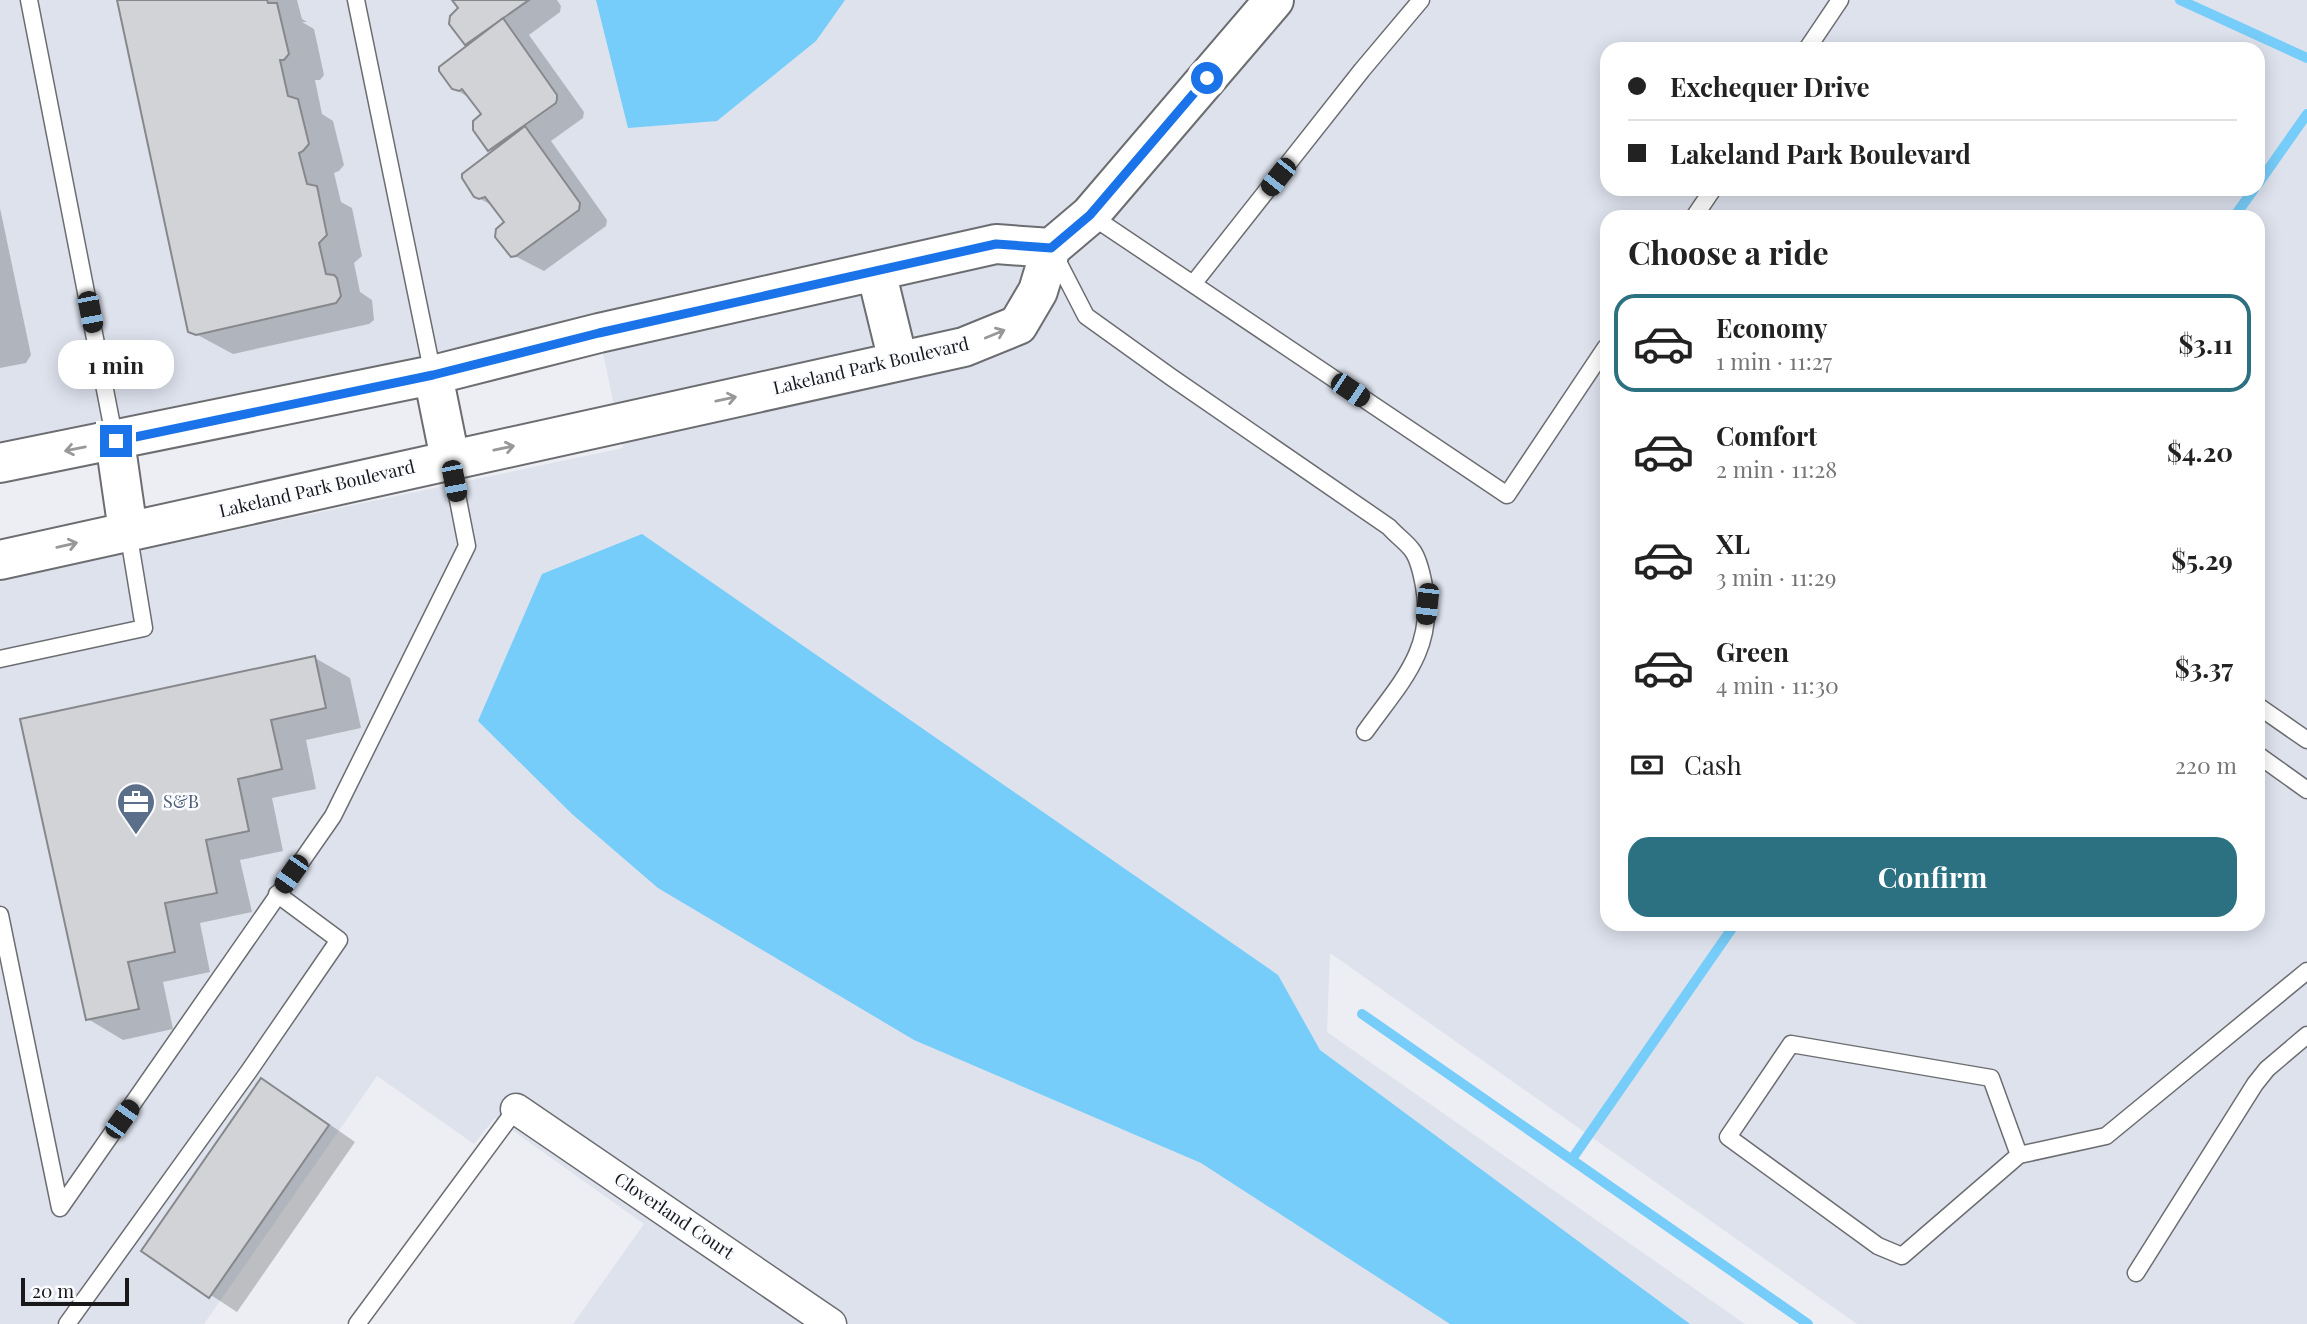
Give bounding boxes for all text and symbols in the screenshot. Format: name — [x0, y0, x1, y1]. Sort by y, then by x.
route start — [1191, 62, 1223, 94]
text: Exchequer Drive — [1670, 69, 1870, 104]
text: Lakeland Park Boulevard — [1670, 136, 1971, 171]
car — [1257, 154, 1300, 200]
text: Choose a ride — [1628, 230, 1829, 273]
car — [76, 289, 105, 335]
text: Economy — [1716, 310, 1827, 345]
icon: car — [1632, 312, 1695, 375]
text: $3.11 — [2179, 326, 2233, 361]
one-way arrow — [983, 327, 1005, 340]
street label: Lakeland Park Boulevard — [770, 331, 972, 399]
callout: 1 min — [58, 340, 174, 388]
text: 1 min · 11:27 — [1716, 345, 1832, 376]
text: 1 min — [88, 349, 144, 380]
car — [1327, 370, 1374, 410]
one-way arrow — [714, 392, 737, 405]
text: Comfort — [1716, 418, 1817, 453]
icon: car — [1632, 420, 1695, 483]
route end — [100, 425, 132, 457]
text: $4.20 — [2167, 434, 2233, 469]
one-way arrow — [492, 440, 515, 454]
one-way arrow — [64, 443, 87, 456]
text: 2 min · 11:28 — [1716, 453, 1837, 484]
street label: Lakeland Park Boulevard — [216, 454, 418, 522]
car — [440, 458, 469, 504]
text: XL — [1716, 526, 1750, 561]
icon: car — [1632, 528, 1695, 591]
one-way arrow — [55, 537, 78, 551]
text: $5.29 — [2171, 542, 2233, 577]
text: 3 min · 11:29 — [1716, 561, 1836, 592]
car — [1415, 582, 1440, 626]
text: Green — [1716, 634, 1789, 669]
icon: car — [1632, 636, 1695, 699]
text: $3.37 — [2175, 650, 2233, 685]
text: 4 min · 11:30 — [1716, 669, 1839, 700]
icon: cash — [1628, 746, 1666, 784]
text: Cash — [1684, 747, 1742, 782]
text: 220 m — [2175, 749, 2237, 780]
office icon: S&B — [115, 781, 157, 836]
place label: S&B — [163, 789, 199, 813]
button: Confirm — [1628, 837, 2237, 917]
car — [271, 851, 312, 897]
car — [102, 1096, 143, 1142]
street label: Cloverland Court — [610, 1166, 740, 1264]
scale bar — [21, 1275, 130, 1307]
text: 20 m — [32, 1277, 74, 1303]

